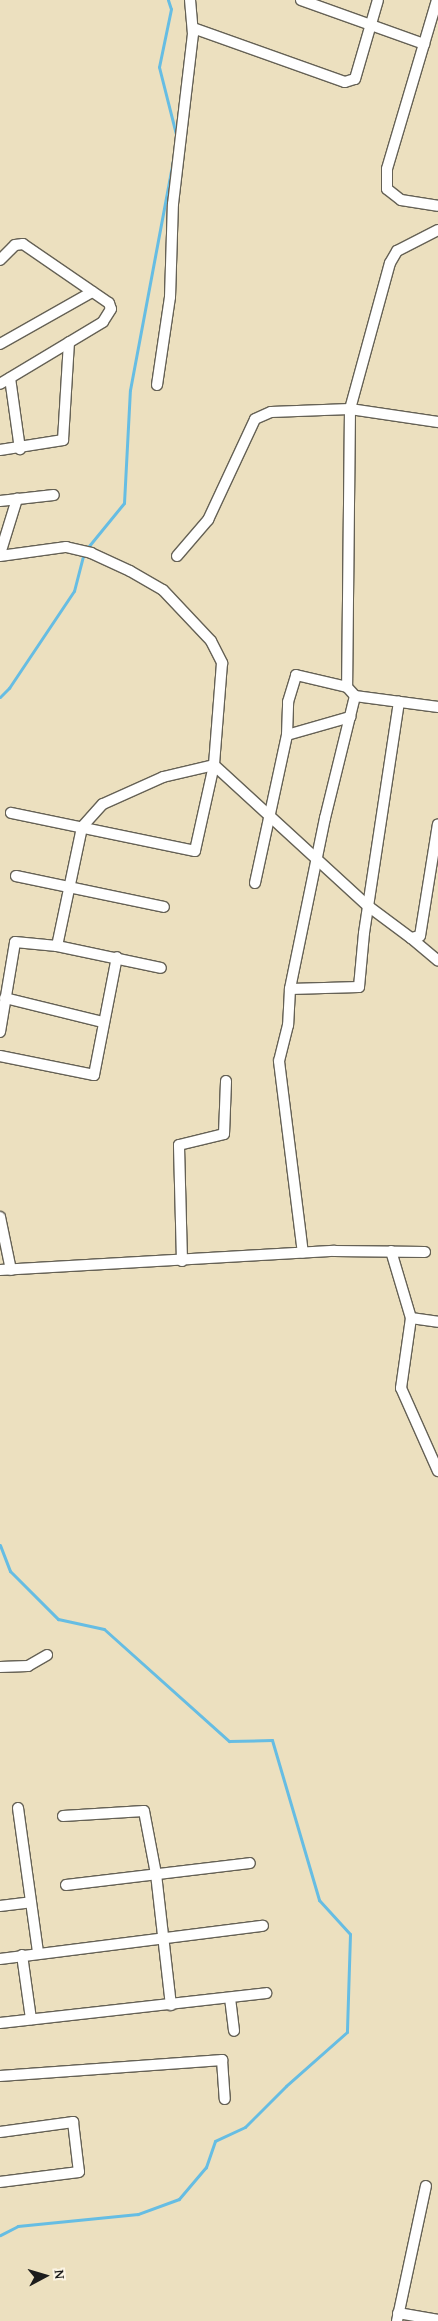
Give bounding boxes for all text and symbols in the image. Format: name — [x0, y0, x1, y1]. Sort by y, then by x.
north arrow — [20, 2251, 70, 2301]
text: N — [49, 2269, 70, 2280]

